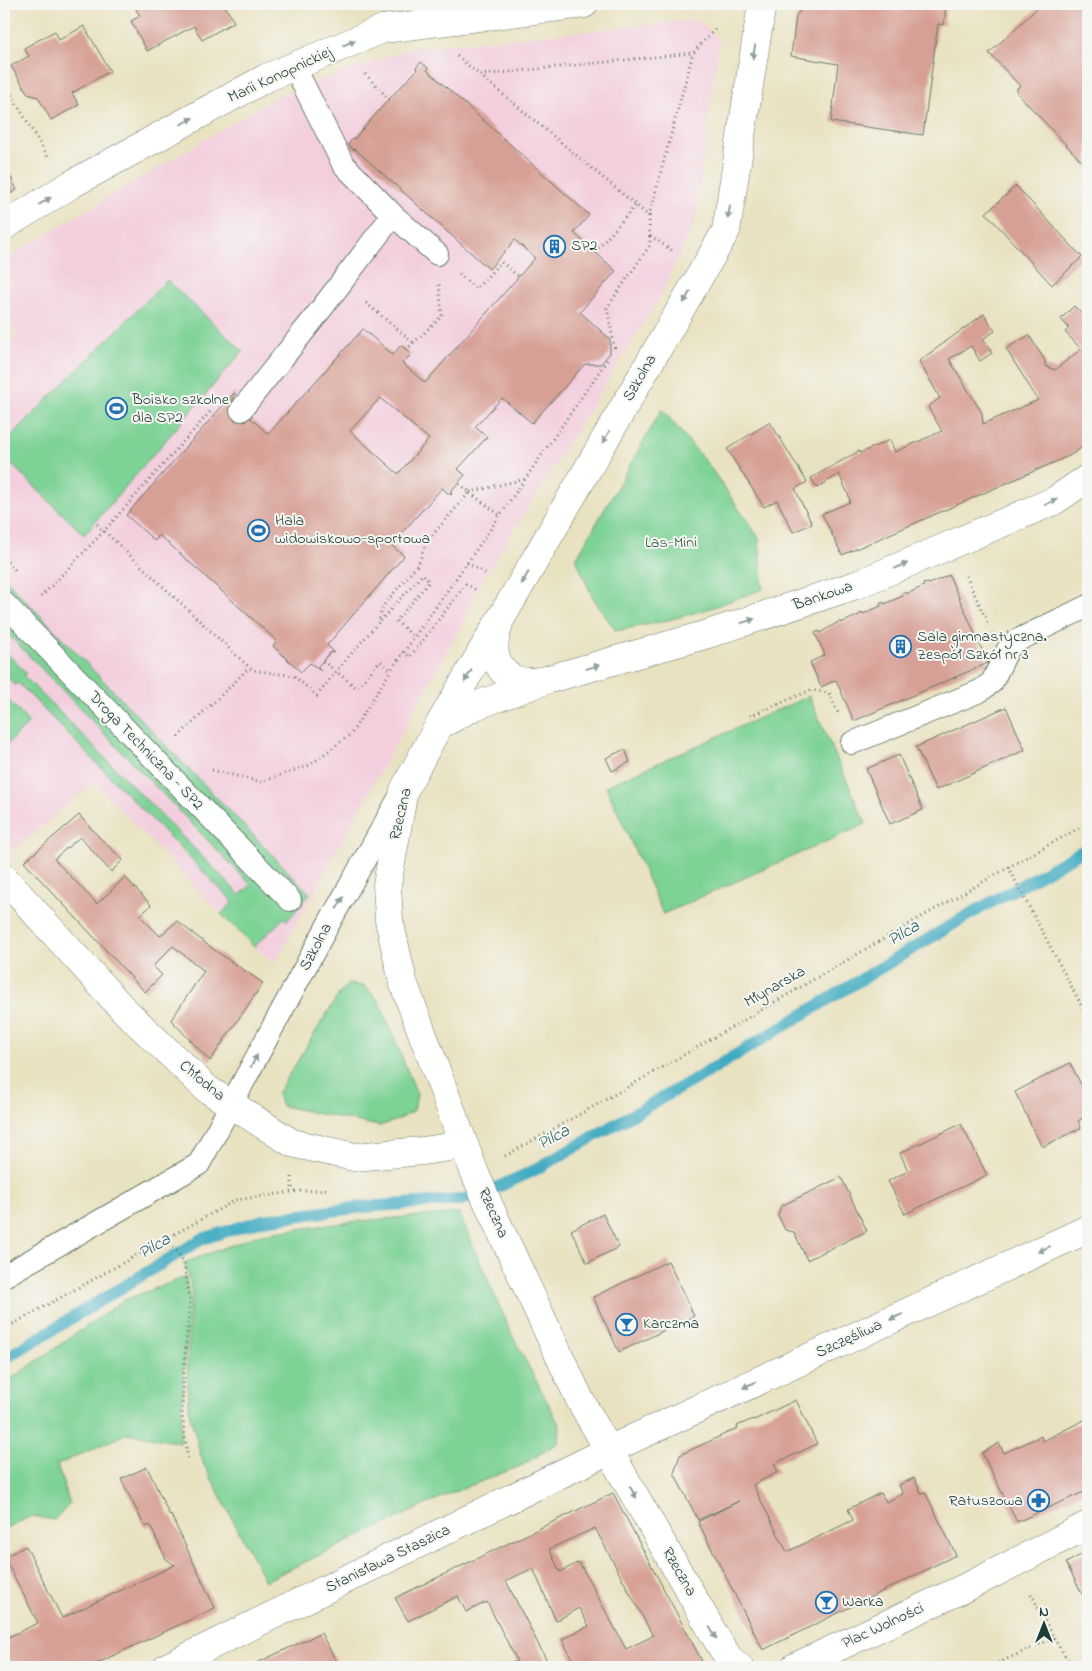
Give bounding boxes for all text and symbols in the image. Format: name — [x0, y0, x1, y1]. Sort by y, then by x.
one-way arrow — [342, 39, 356, 47]
street label: Marii Konopnickiej — [224, 40, 337, 110]
one-way arrow — [750, 44, 758, 60]
one-way arrow — [180, 117, 194, 125]
one-way arrow — [39, 196, 52, 206]
one-way arrow — [724, 205, 732, 221]
building icon: SP2 — [543, 234, 567, 258]
place label: SP2 — [571, 234, 598, 258]
one-way arrow — [683, 290, 692, 303]
street label: Szkolna — [617, 350, 663, 406]
place label: Boisko szkolne dla SP2 — [131, 388, 230, 430]
sports icon: Boisko szkolne dla SP2 — [104, 397, 128, 421]
one-way arrow — [602, 430, 610, 445]
one-way arrow — [1043, 498, 1058, 506]
place label: Hala widowiskowo-sportowa — [275, 509, 430, 551]
sports icon: Hala widowiskowo-sportowa — [247, 518, 271, 542]
park label: Las-Mini — [645, 531, 697, 555]
one-way arrow — [894, 561, 908, 569]
one-way arrow — [520, 571, 529, 585]
street label: Bankowa — [789, 575, 856, 618]
one-way arrow — [741, 616, 756, 624]
place label: Sala gimnastyczna. Zespół Szkół nr 3 — [917, 625, 1047, 667]
building icon: Sala gimnastyczna. Zespół Szkół nr 3 — [889, 634, 913, 658]
one-way arrow — [585, 663, 600, 671]
one-way arrow — [463, 670, 472, 683]
street label: Droga Techniczna - SP2 — [82, 685, 209, 816]
street label: Rzeczna — [383, 785, 419, 843]
one-way arrow — [335, 897, 344, 910]
water label: Pilca — [883, 914, 925, 954]
street label: Szkolna — [293, 919, 339, 975]
street label: Młynarska — [740, 960, 810, 1014]
street label: Chłodna — [174, 1054, 230, 1108]
one-way arrow — [250, 1054, 258, 1069]
water label: Pilca — [533, 1118, 575, 1157]
street label: Rzeczna — [471, 1184, 515, 1242]
water label: Pilca — [134, 1227, 176, 1267]
one-way arrow — [1037, 1246, 1051, 1254]
bar icon: Karczma — [615, 1312, 639, 1336]
place label: Karczma — [643, 1312, 699, 1336]
street label: Szczęśliwa — [812, 1313, 886, 1365]
one-way arrow — [889, 1314, 903, 1322]
one-way arrow — [742, 1382, 756, 1390]
one-way arrow — [629, 1485, 638, 1498]
place label: Ratuszowa — [949, 1489, 1023, 1513]
pharmacy icon: Ratuszowa — [1027, 1489, 1051, 1513]
street label: Stanisława Staszica — [321, 1518, 455, 1600]
street label: Rzeczna — [655, 1543, 703, 1601]
bar icon: Warka — [814, 1590, 838, 1614]
place label: Warka — [842, 1590, 884, 1614]
street label: Plac Wolności — [838, 1596, 928, 1655]
north arrow — [1020, 1598, 1070, 1648]
text: N — [1039, 1602, 1049, 1623]
one-way arrow — [709, 1627, 718, 1640]

